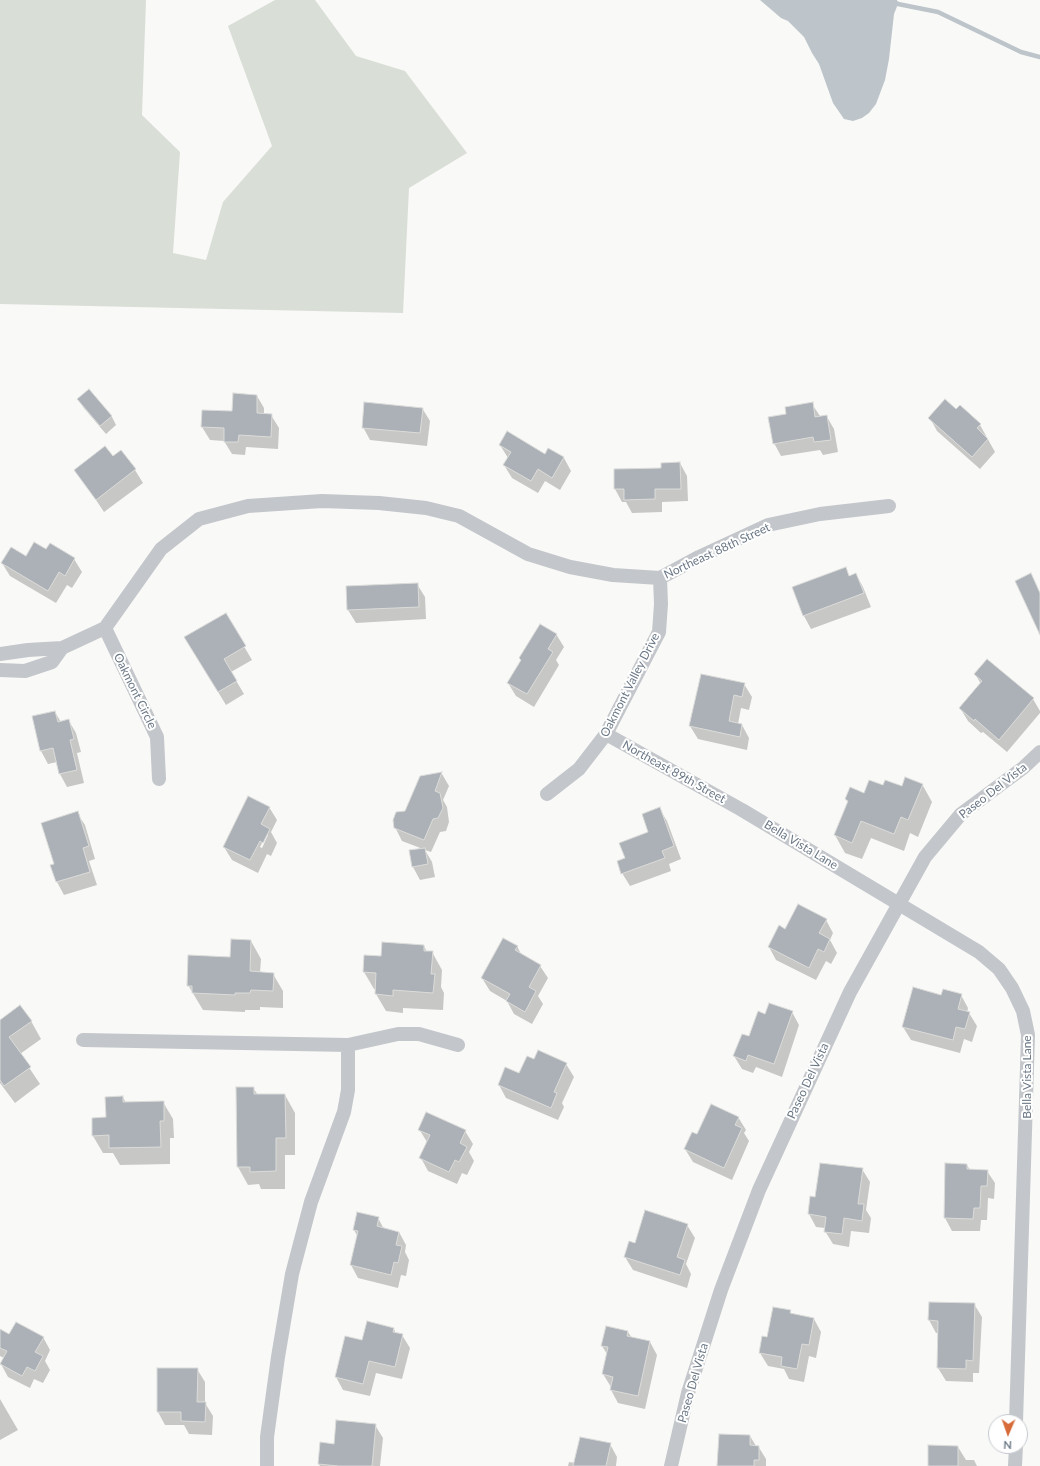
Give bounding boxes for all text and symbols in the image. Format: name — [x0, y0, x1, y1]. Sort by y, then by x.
street label: Northeast 88th Street — [662, 520, 772, 582]
street label: Oakmont Valley Drive — [597, 630, 663, 740]
street label: Oakmont Circle — [111, 651, 159, 731]
street label: Northeast 89th Street — [620, 738, 728, 806]
street label: Paseo Del Vista — [956, 760, 1030, 822]
street label: Bella Vista Lane — [762, 817, 840, 873]
street label: Bella Vista Lane — [1020, 1035, 1034, 1119]
street label: Paseo Del Vista — [784, 1041, 832, 1121]
street label: Paseo Del Vista — [675, 1342, 711, 1424]
north arrow — [988, 1414, 1028, 1454]
text: N — [1003, 1439, 1012, 1452]

